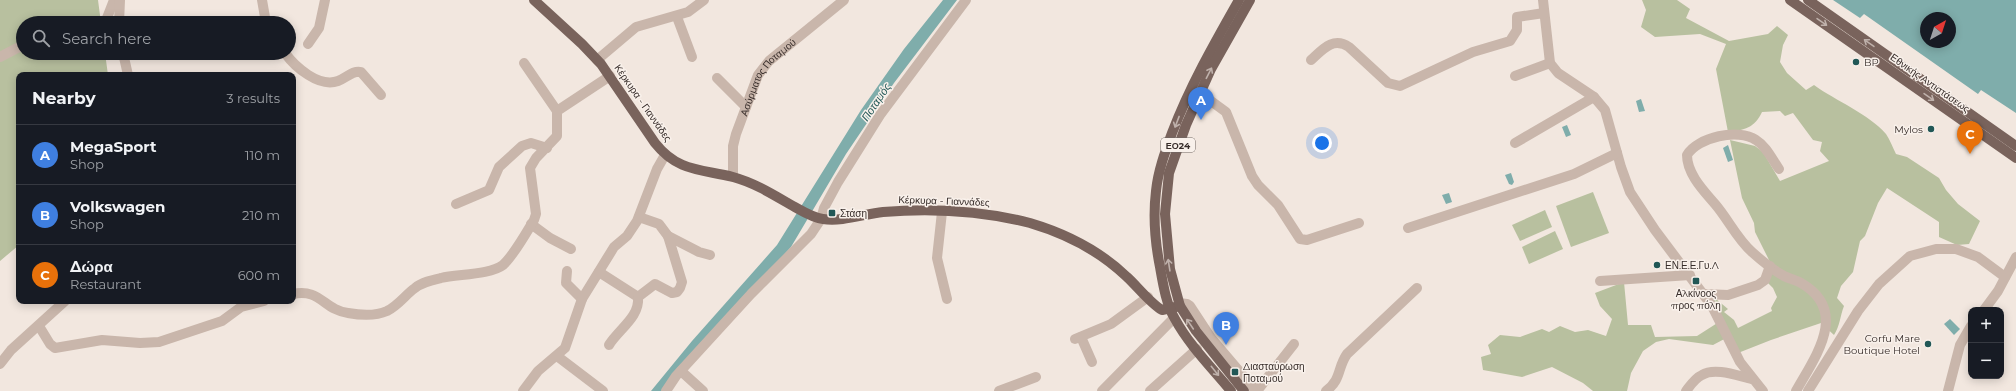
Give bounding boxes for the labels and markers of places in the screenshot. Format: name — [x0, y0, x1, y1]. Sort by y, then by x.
place label: BP — [1864, 56, 1879, 69]
marker: BP — [1851, 57, 1861, 67]
pin: A — [1188, 87, 1214, 120]
pin: C — [1957, 121, 1983, 154]
place label: Mylos — [1894, 123, 1923, 136]
marker: Mylos — [1926, 124, 1936, 134]
place label: Στάση — [840, 207, 867, 220]
marker: Στάση — [827, 208, 837, 218]
place label: ΕΝ.Ε.Ε.Γυ.Λ — [1665, 259, 1719, 272]
marker: ΕΝ.Ε.Ε.Γυ.Λ — [1652, 260, 1662, 270]
marker: Αλκίνοος προς πόλη — [1691, 276, 1701, 286]
place label: Αλκίνοος προς πόλη — [1670, 287, 1721, 312]
pin: B — [1213, 312, 1239, 345]
place label: Corfu Mare Boutique Hotel — [1844, 332, 1920, 357]
marker: Corfu Mare Boutique Hotel — [1923, 339, 1933, 349]
place label: Διασταύρωση Ποταμού — [1243, 360, 1305, 385]
marker: Διασταύρωση Ποταμού — [1230, 367, 1240, 377]

